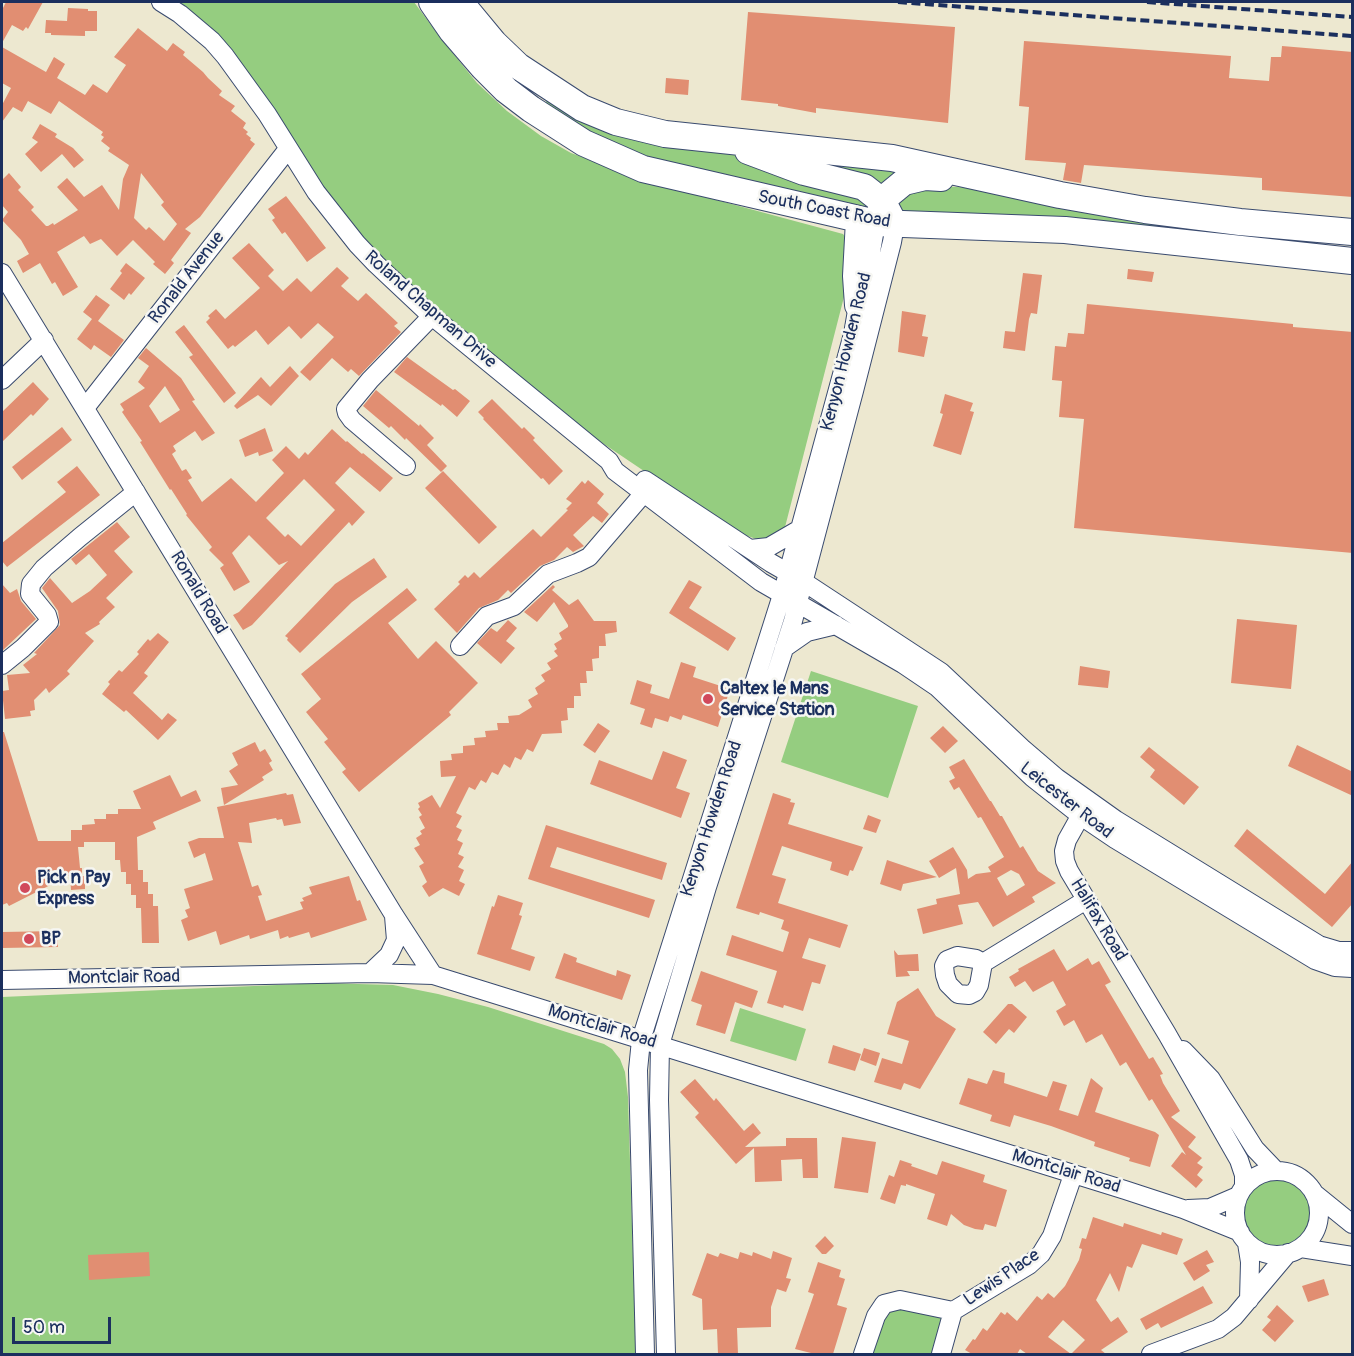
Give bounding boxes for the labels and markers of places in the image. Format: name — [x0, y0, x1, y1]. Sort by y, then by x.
place label: Caltex le Mans Service Station — [720, 678, 835, 720]
marker: Caltex le Mans Service Station — [701, 692, 715, 706]
place label: Pick n Pay Express — [37, 867, 110, 910]
marker: Pick n Pay Express — [18, 881, 32, 895]
place label: BP — [41, 928, 61, 950]
marker: BP — [22, 932, 36, 946]

